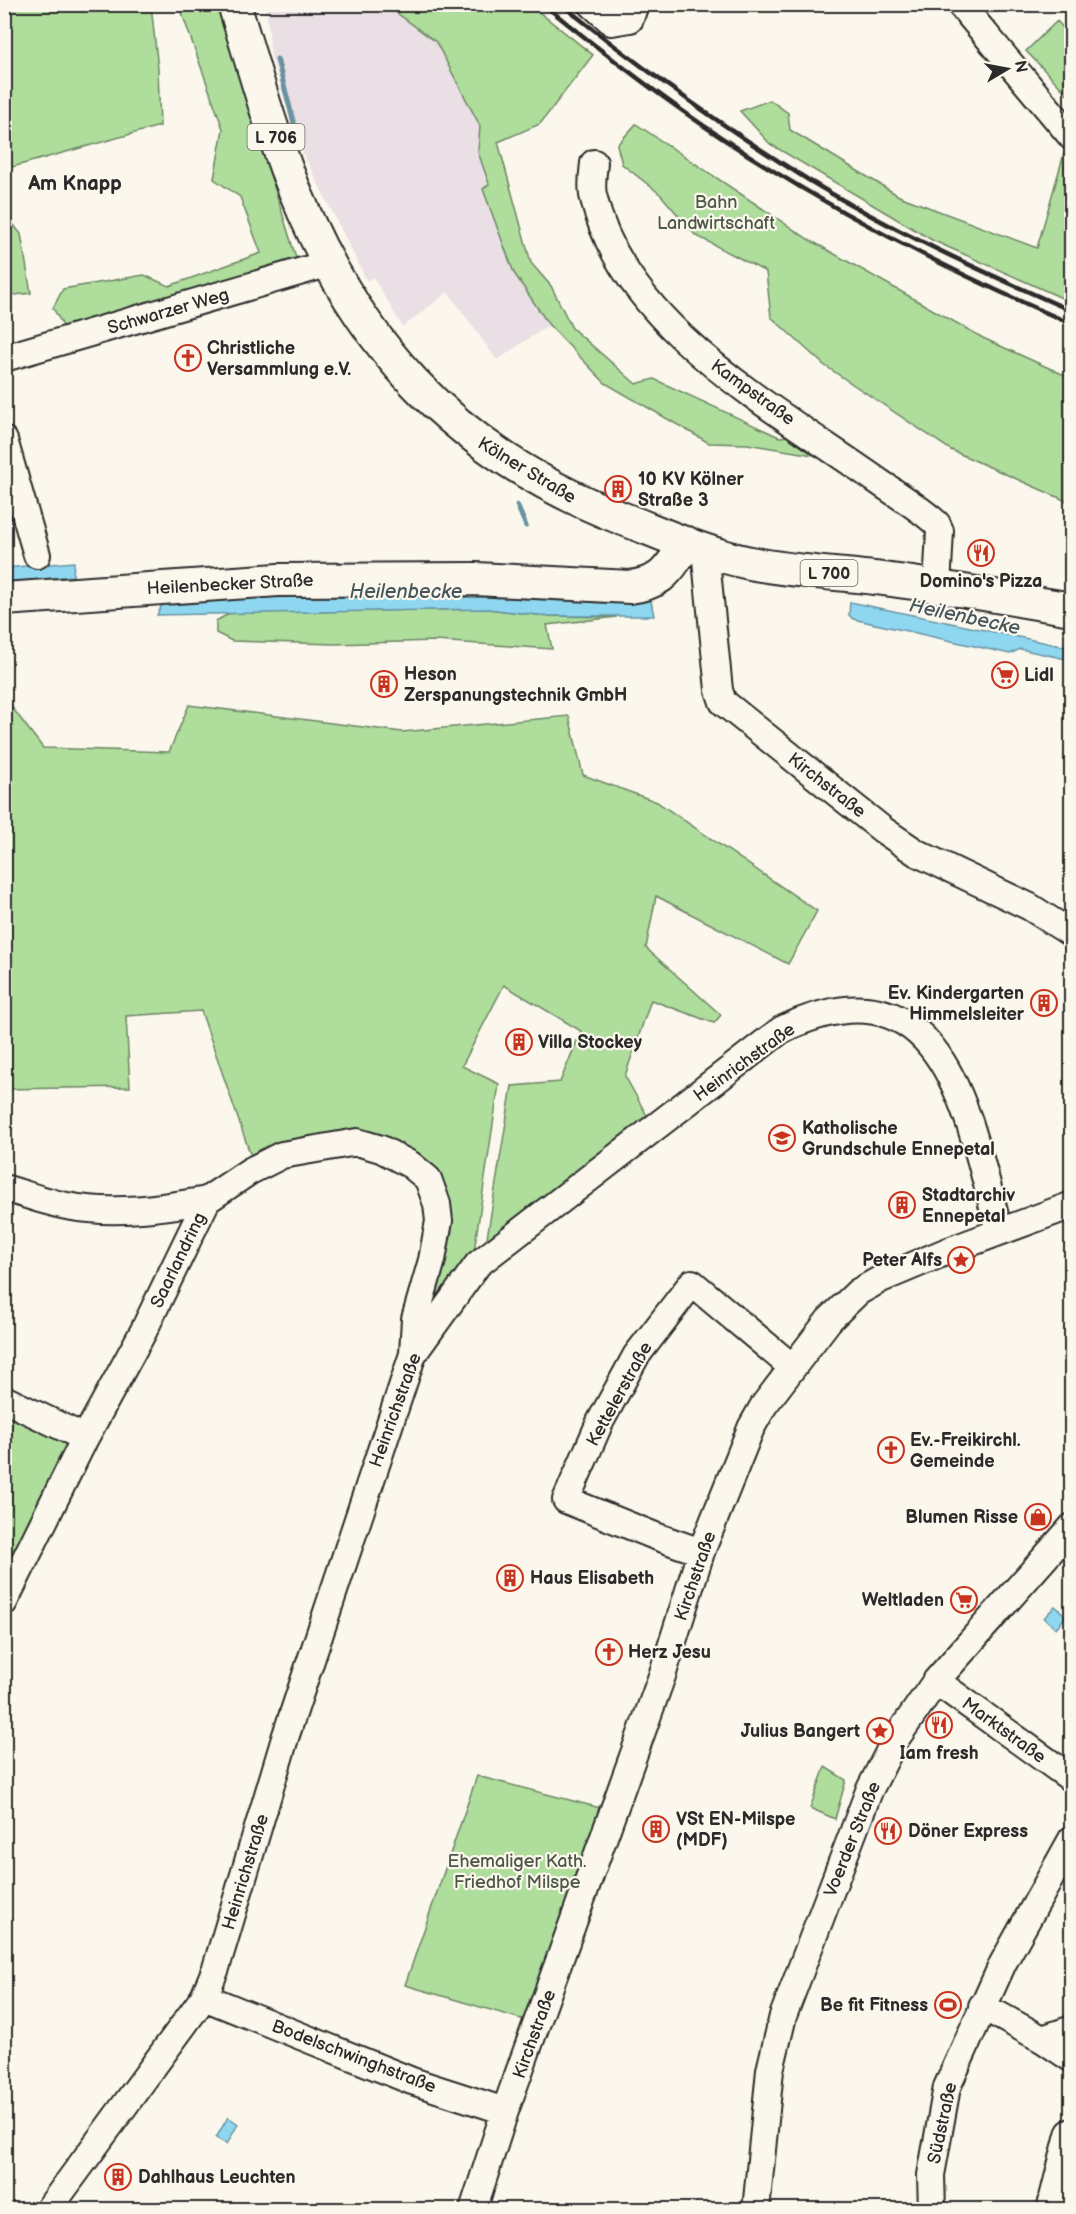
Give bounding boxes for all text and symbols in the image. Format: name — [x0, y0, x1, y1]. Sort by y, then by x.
north arrow — [977, 39, 1037, 99]
text: N — [1010, 59, 1031, 74]
road number: L 706 — [248, 124, 304, 150]
district label: Am Knapp — [27, 172, 122, 196]
park label: Bahn Landwirtschaft — [657, 192, 775, 234]
street label: Schwarzer Weg — [105, 284, 231, 339]
place label: Christliche Versammlung e.V. — [207, 338, 351, 380]
church icon: Christliche Versammlung e.V. — [173, 343, 203, 373]
street label: Kampstraße — [707, 355, 799, 430]
street label: Kölner Straße — [474, 433, 580, 508]
place label: 10 KV Kölner Straße 3 — [638, 469, 744, 511]
building icon: 10 KV Kölner Straße 3 — [603, 474, 633, 504]
restaurant icon: Domino's Pizza — [966, 538, 996, 568]
road number: L 700 — [800, 560, 858, 586]
street label: Heilenbecker Straße — [146, 570, 314, 599]
place label: Domino's Pizza — [920, 571, 1042, 592]
water label: Heilenbecke — [350, 580, 463, 604]
water label: Heilenbecke — [907, 594, 1023, 641]
supermarket icon: Lidl — [990, 660, 1020, 690]
place label: Heson Zerspanungstechnik GmbH — [404, 664, 627, 706]
place label: Lidl — [1024, 665, 1054, 686]
building icon: Heson Zerspanungstechnik GmbH — [369, 669, 399, 699]
street label: Kirchstraße — [784, 748, 870, 822]
place label: Ev. Kindergarten Himmelsleiter — [888, 983, 1025, 1025]
building icon: Ev. Kindergarten Himmelsleiter — [1029, 988, 1059, 1018]
street label: Heinrichstraße — [690, 1018, 799, 1106]
building icon: Villa Stockey — [504, 1027, 534, 1057]
place label: Villa Stockey — [538, 1032, 643, 1053]
place label: Katholische Grundschule Ennepetal — [802, 1118, 995, 1160]
school or university icon: Katholische Grundschule Ennepetal — [767, 1123, 797, 1153]
place label: Stadtarchiv Ennepetal — [922, 1185, 1015, 1227]
building icon: Stadtarchiv Ennepetal — [887, 1190, 917, 1220]
street label: Saarlandring — [146, 1209, 211, 1311]
place icon: Peter Alfs — [946, 1245, 976, 1275]
place label: Peter Alfs — [862, 1250, 942, 1271]
street label: Kettelerstraße — [582, 1338, 657, 1450]
street label: Heinrichstraße — [365, 1350, 426, 1470]
place label: Ev.-Freikirchl. Gemeinde — [910, 1430, 1021, 1472]
church icon: Ev.-Freikirchl. Gemeinde — [876, 1435, 906, 1465]
shop icon: Blumen Risse — [1023, 1502, 1053, 1532]
place label: Blumen Risse — [905, 1507, 1018, 1528]
street label: Kirchstraße — [670, 1528, 721, 1624]
building icon: Haus Elisabeth — [495, 1563, 525, 1593]
place label: Haus Elisabeth — [530, 1568, 654, 1589]
supermarket icon: Weltladen — [949, 1585, 979, 1615]
place label: Weltladen — [862, 1590, 944, 1611]
church icon: Herz Jesu — [594, 1637, 624, 1667]
place label: Herz Jesu — [628, 1642, 711, 1663]
street label: Marktstraße — [958, 1693, 1050, 1768]
restaurant icon: Iam fresh — [924, 1710, 954, 1740]
place icon: Julius Bangert — [865, 1716, 895, 1746]
place label: Julius Bangert — [741, 1721, 860, 1742]
place label: Iam fresh — [899, 1743, 979, 1764]
street label: Voerder Straße — [820, 1778, 885, 1900]
place label: VSt EN-Milspe (MDF) — [676, 1809, 795, 1851]
street label: Heinrichstraße — [218, 1811, 273, 1933]
building icon: VSt EN-Milspe (MDF) — [641, 1814, 671, 1844]
restaurant icon: Döner Express — [873, 1816, 903, 1846]
place label: Döner Express — [908, 1821, 1028, 1842]
park label: Ehemaliger Kath. Friedhof Milspe — [448, 1851, 586, 1893]
street label: Kirchstraße — [509, 1987, 560, 2081]
sports icon: Be fit Fitness — [933, 1990, 963, 2020]
place label: Be fit Fitness — [820, 1995, 928, 2016]
street label: Bodelschwinghstraße — [269, 2015, 439, 2098]
street label: Südstraße — [924, 2080, 961, 2166]
building icon: Dahlhaus Leuchten — [103, 2162, 133, 2192]
place label: Dahlhaus Leuchten — [138, 2167, 296, 2188]

